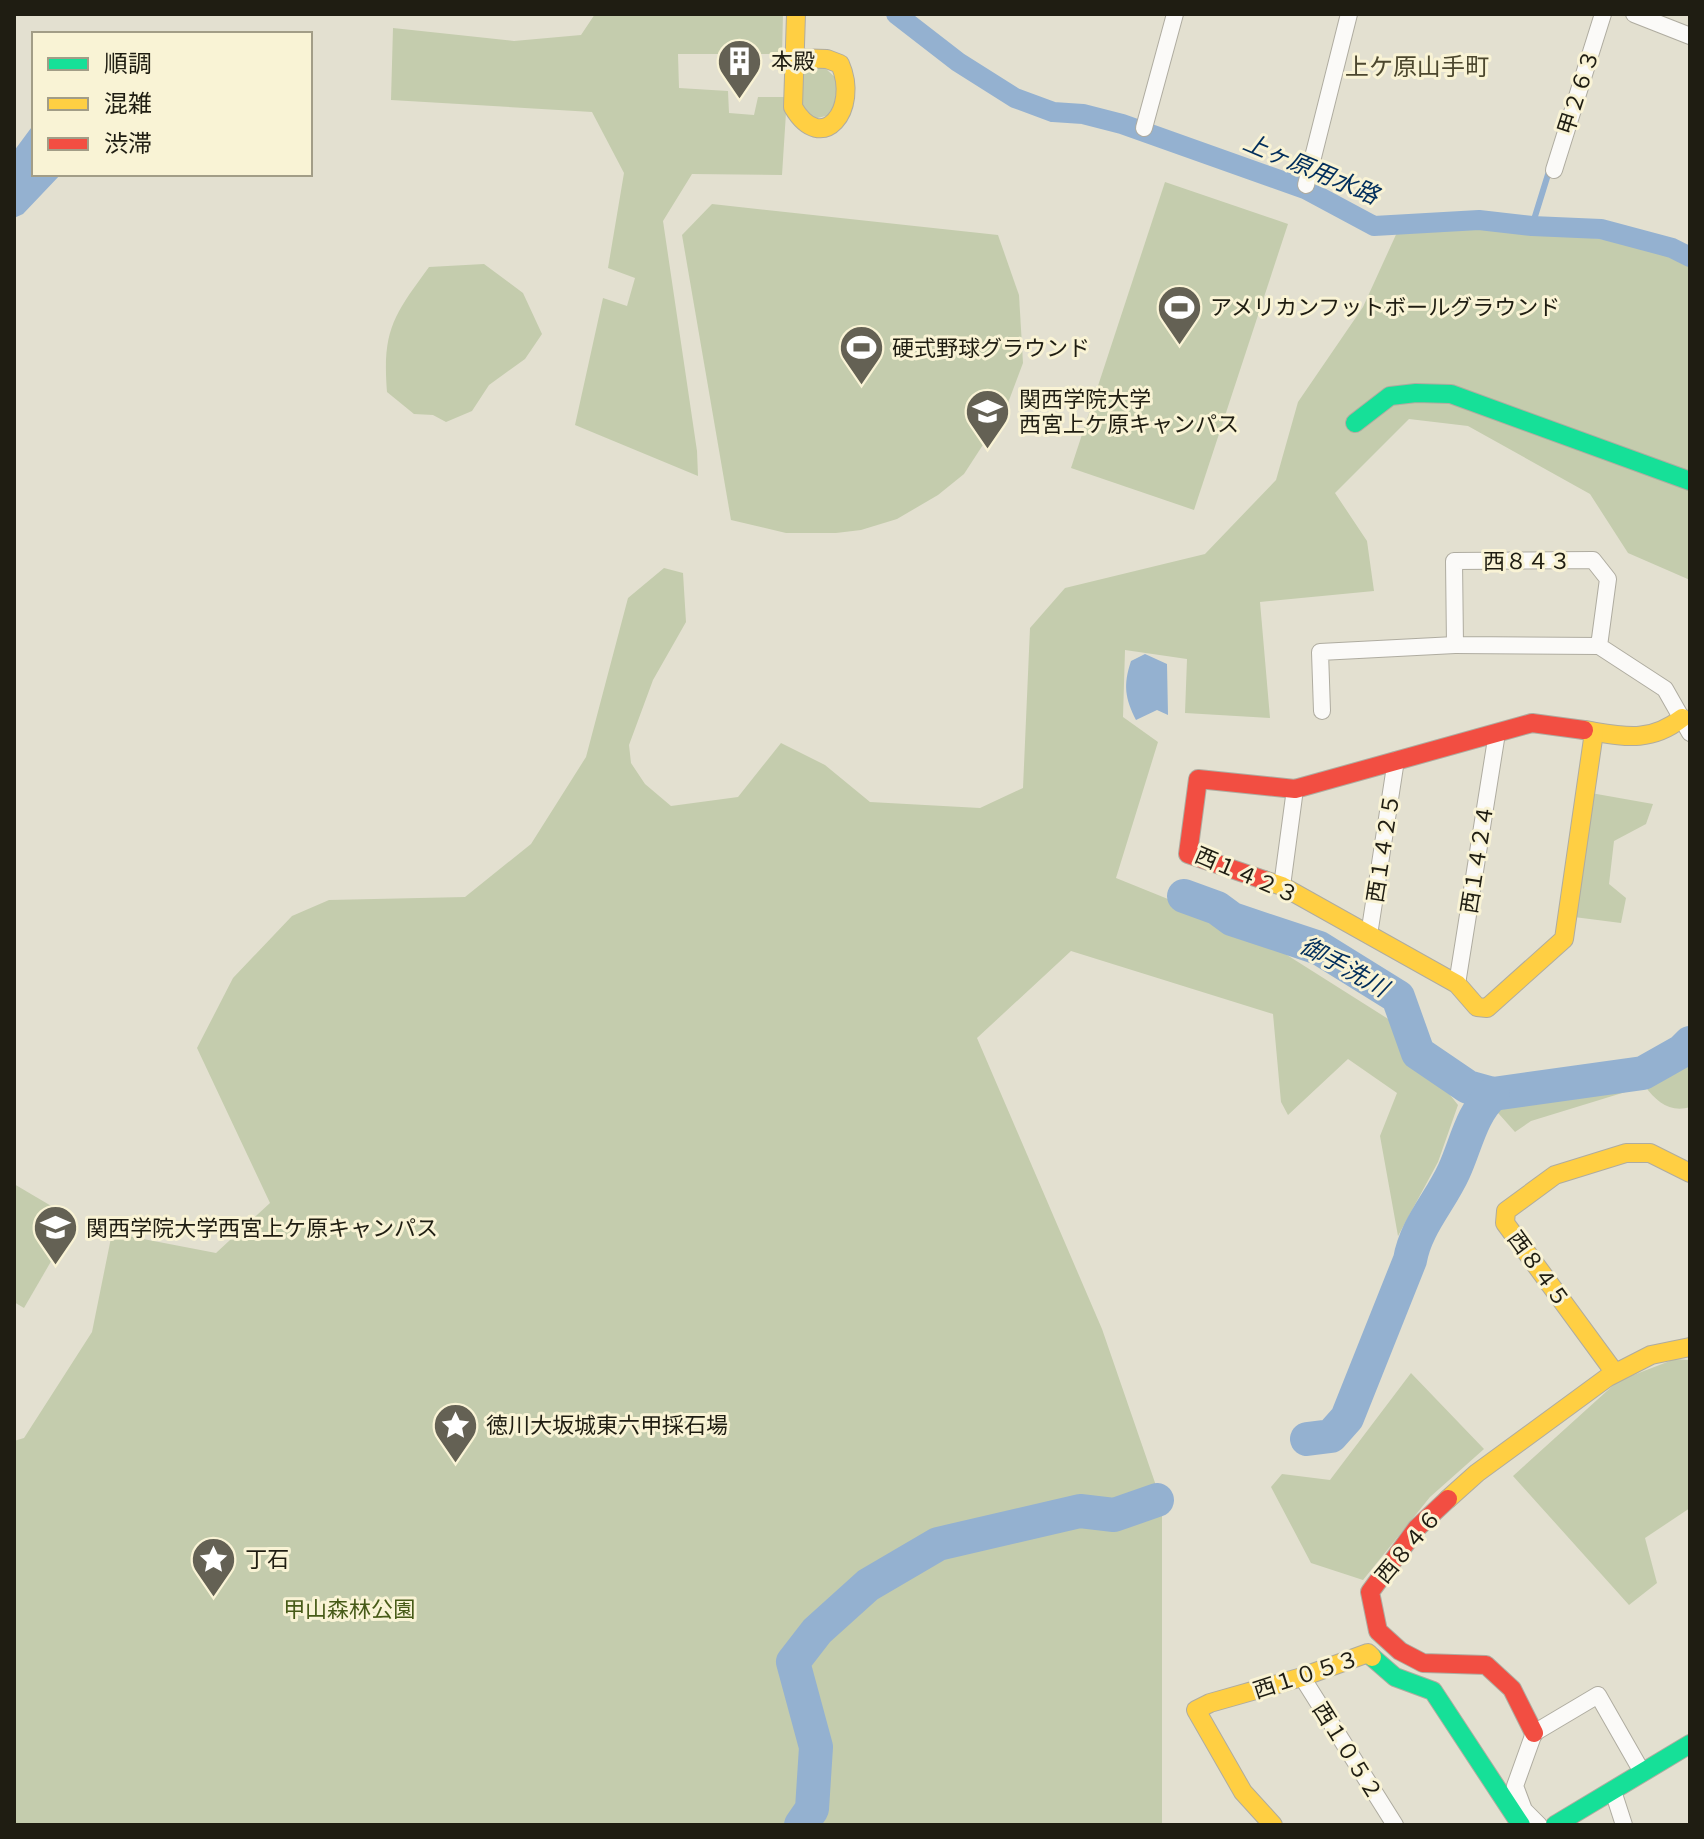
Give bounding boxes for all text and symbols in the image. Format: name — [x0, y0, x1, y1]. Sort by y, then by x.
legend — [32, 32, 312, 176]
building icon: 本殿 — [716, 37, 764, 100]
place label: 本殿 — [771, 45, 815, 75]
street label: 甲２６３ — [1549, 45, 1605, 138]
text: 順調 — [104, 46, 152, 79]
district label: 上ケ原山手町 — [1345, 49, 1489, 82]
text: 混雑 — [104, 86, 152, 119]
water label: 上ヶ原用水路 — [1239, 124, 1386, 212]
text: 渋滞 — [104, 126, 152, 159]
sports icon: アメリカンフットボールグラウンド — [1155, 283, 1203, 346]
place label: アメリカンフットボールグラウンド — [1210, 291, 1560, 321]
sports icon: 硬式野球グラウンド — [837, 324, 885, 387]
place label: 硬式野球グラウンド — [892, 332, 1090, 362]
place label: 関西学院大学 西宮上ケ原キャンパス — [1019, 383, 1239, 438]
school or university icon: 関西学院大学 西宮上ケ原キャンパス — [964, 388, 1012, 451]
street label: 西８４３ — [1483, 545, 1571, 575]
street label: 西１４２５ — [1359, 791, 1405, 905]
street label: 西１４２４ — [1453, 802, 1499, 916]
street label: 西１４２３ — [1191, 839, 1304, 909]
water label: 御手洗川 — [1295, 928, 1397, 1005]
school or university icon: 関西学院大学西宮上ケ原キャンパス — [31, 1204, 79, 1267]
place label: 関西学院大学西宮上ケ原キャンパス — [86, 1212, 438, 1242]
street label: 西８４５ — [1502, 1224, 1578, 1313]
place icon: 徳川大坂城東六甲採石場 — [431, 1401, 479, 1464]
place label: 徳川大坂城東六甲採石場 — [486, 1409, 728, 1439]
street label: 西８４６ — [1367, 1502, 1447, 1589]
place icon: 丁石 — [190, 1535, 238, 1598]
place label: 丁石 — [245, 1543, 289, 1573]
park label: 甲山森林公園 — [283, 1593, 415, 1623]
street label: 西１０５３ — [1249, 1642, 1363, 1704]
street label: 西１０５２ — [1307, 1696, 1391, 1805]

